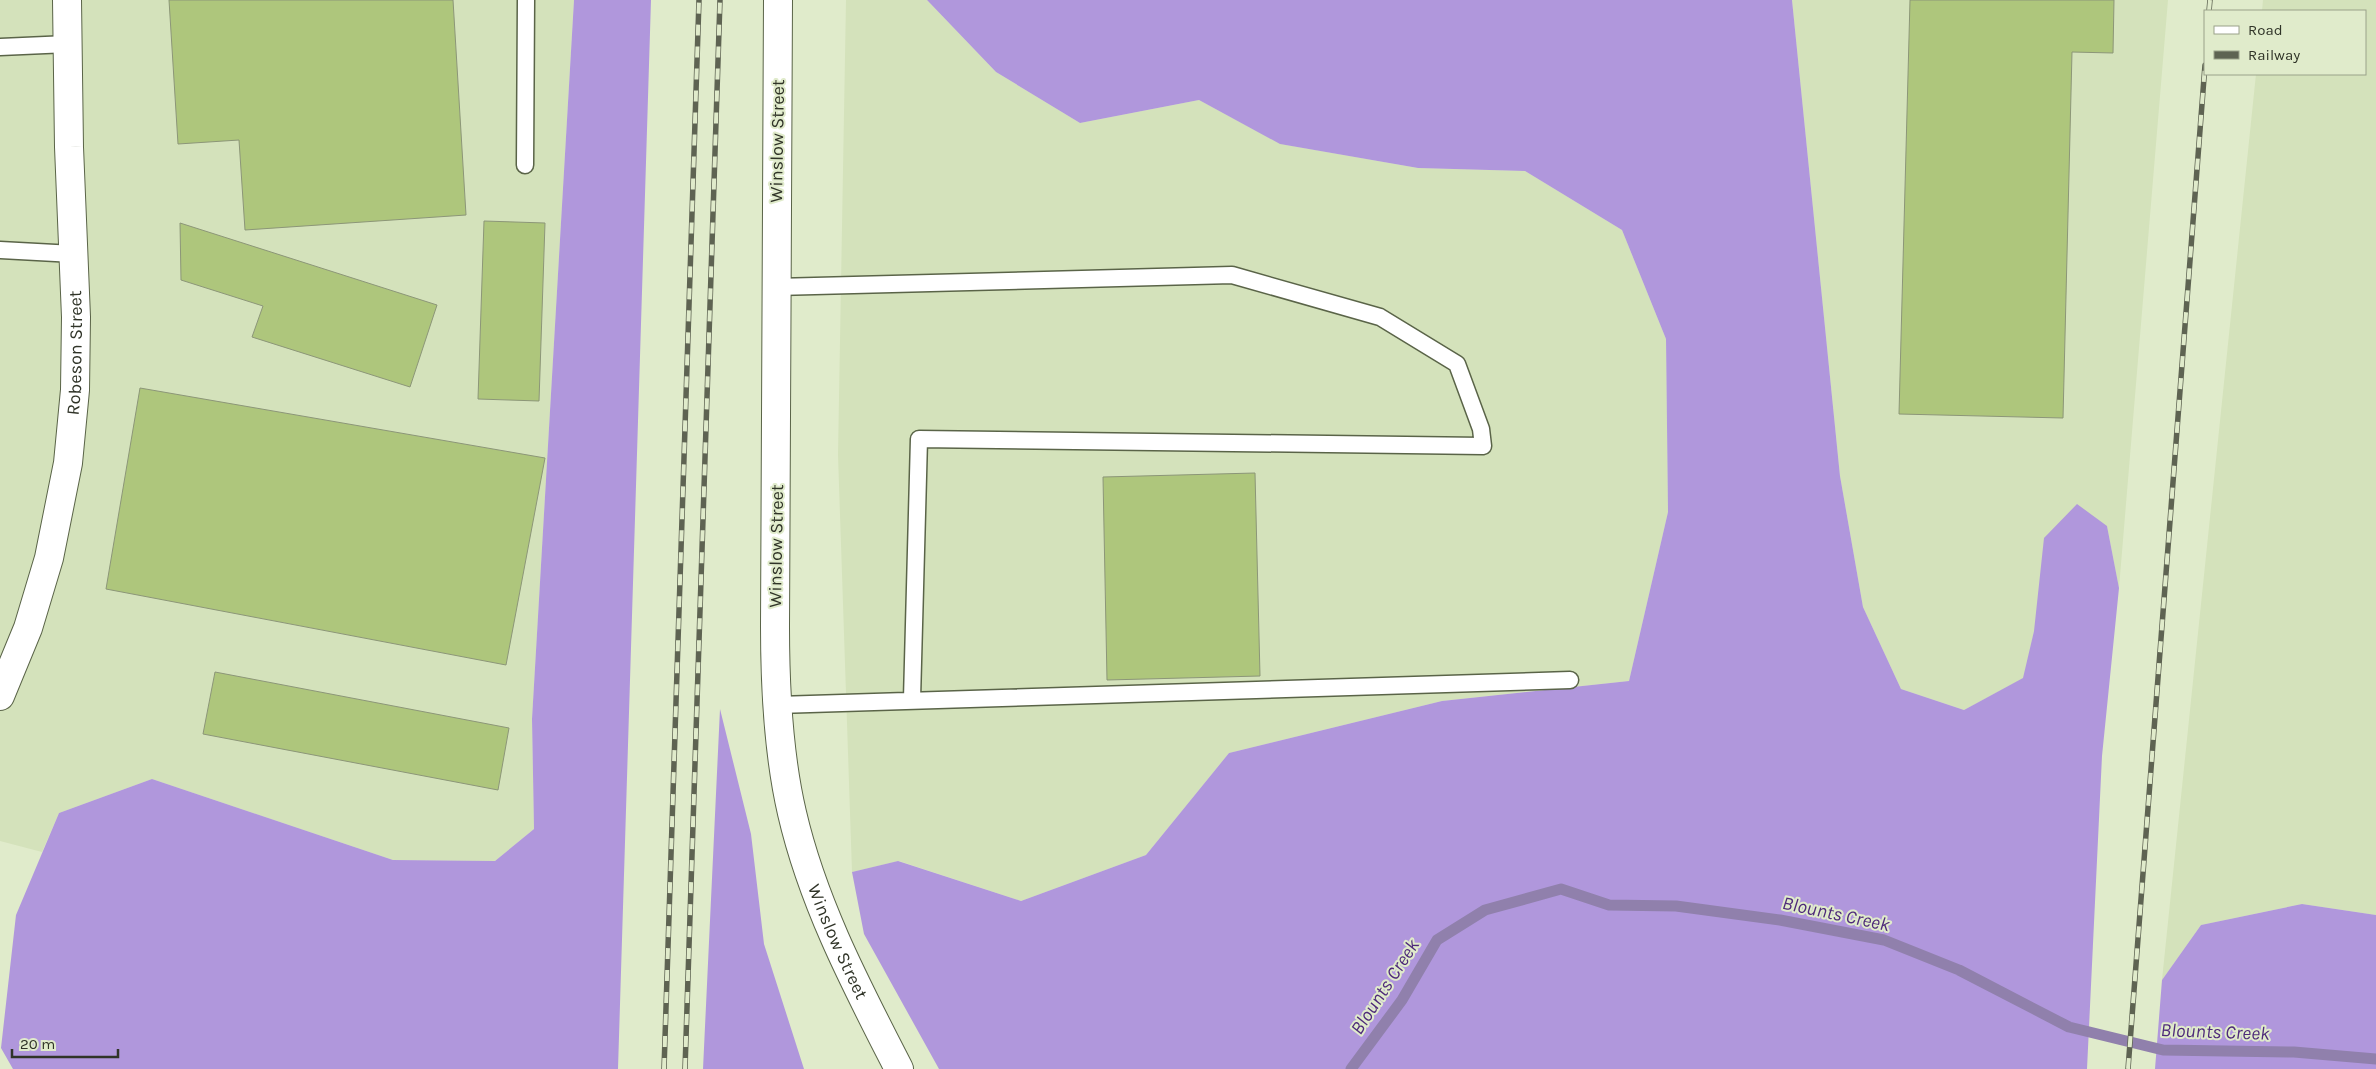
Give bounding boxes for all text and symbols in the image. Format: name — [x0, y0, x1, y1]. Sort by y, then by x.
legend — [2204, 10, 2366, 75]
text: Road — [2248, 21, 2283, 39]
text: Railway — [2248, 46, 2300, 64]
street label: Winslow Street — [765, 79, 789, 203]
street label: Robeson Street — [62, 290, 87, 416]
street label: Winslow Street — [764, 484, 788, 608]
street label: Winslow Street — [803, 881, 873, 1003]
water label: Blounts Creek — [1780, 892, 1892, 936]
water label: Blounts Creek — [1346, 935, 1424, 1039]
water label: Blounts Creek — [2160, 1019, 2270, 1045]
scale bar — [12, 1026, 119, 1058]
text: 20 m — [20, 1035, 55, 1053]

